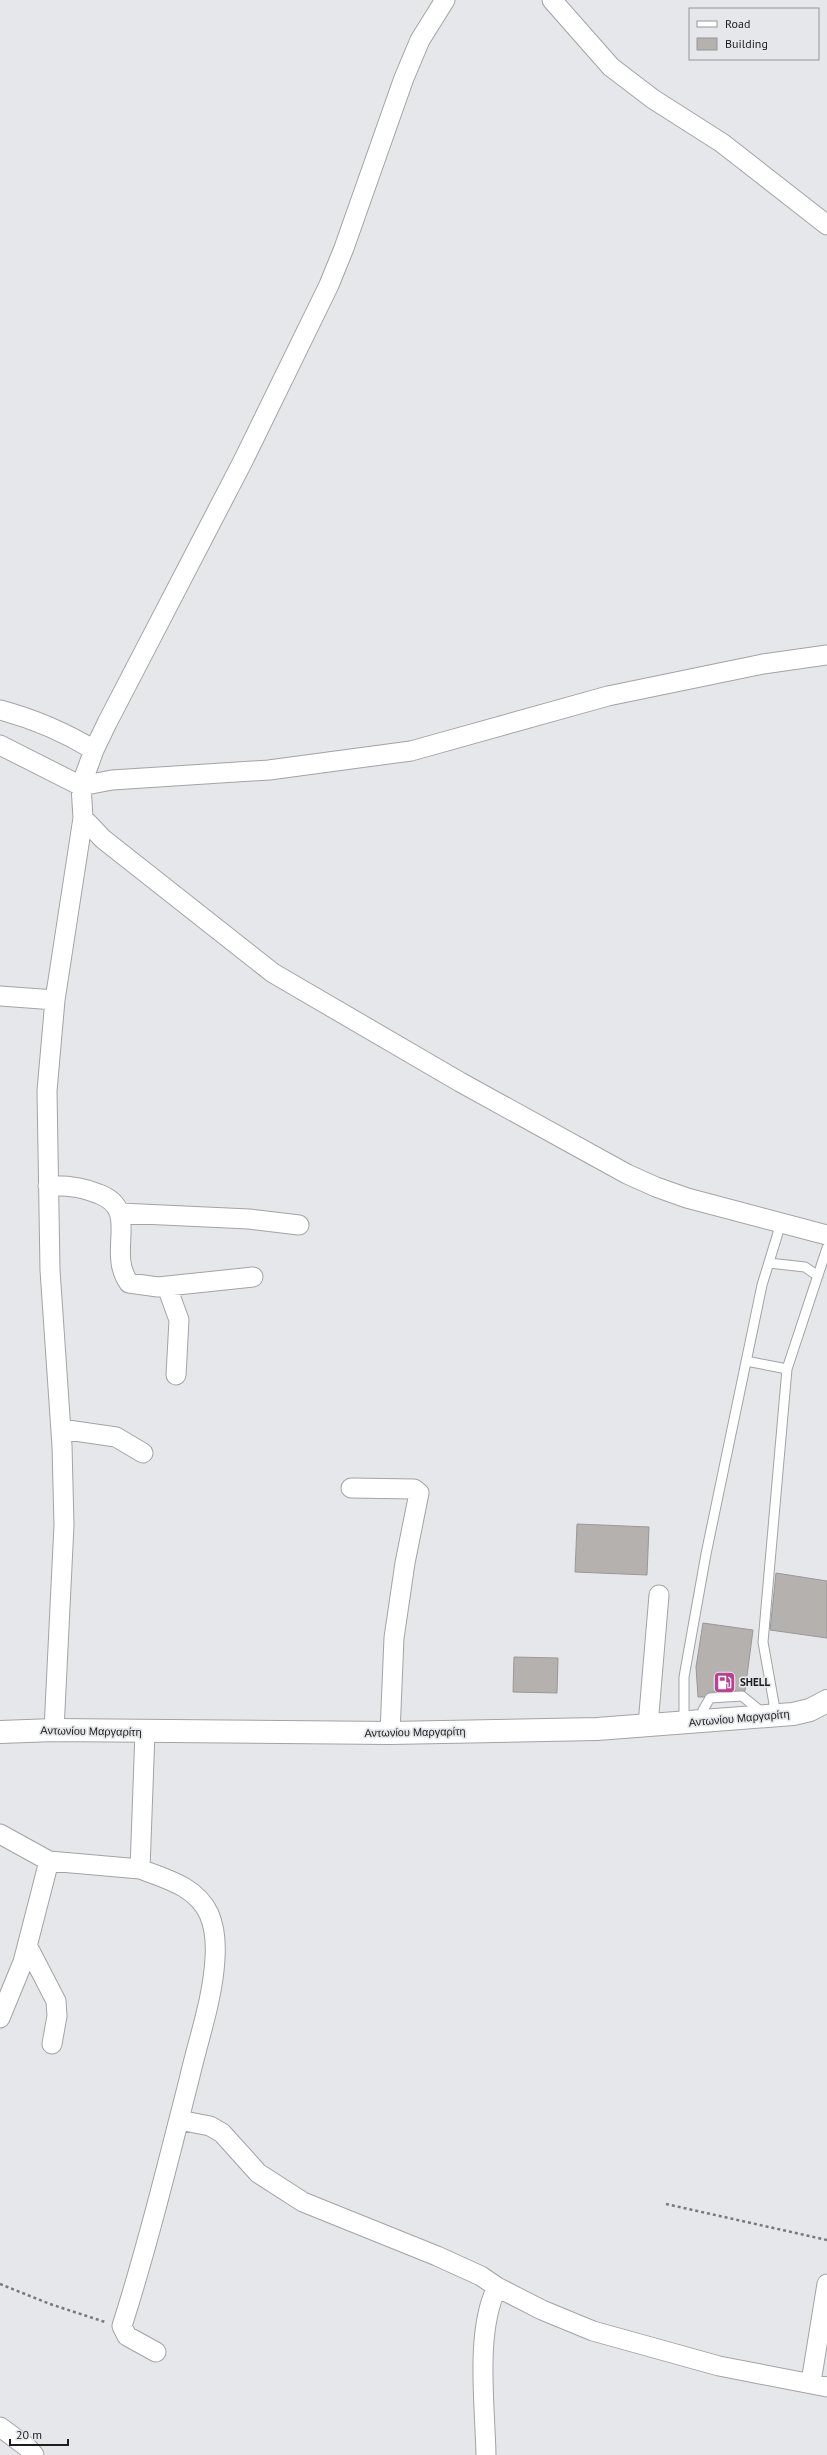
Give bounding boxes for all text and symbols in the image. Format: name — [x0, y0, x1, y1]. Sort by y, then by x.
legend — [689, 8, 819, 60]
text: Road — [725, 16, 750, 31]
text: Building — [725, 36, 768, 51]
fuel station icon: SHELL — [711, 1669, 737, 1695]
place label: SHELL — [740, 1675, 770, 1689]
street label: Αντωνίου Μαργαρίτη — [688, 1707, 790, 1729]
street label: Αντωνίου Μαργαρίτη — [40, 1723, 142, 1739]
street label: Αντωνίου Μαργαρίτη — [364, 1724, 466, 1740]
scale bar — [10, 2421, 68, 2447]
text: 20 m — [16, 2427, 42, 2442]

